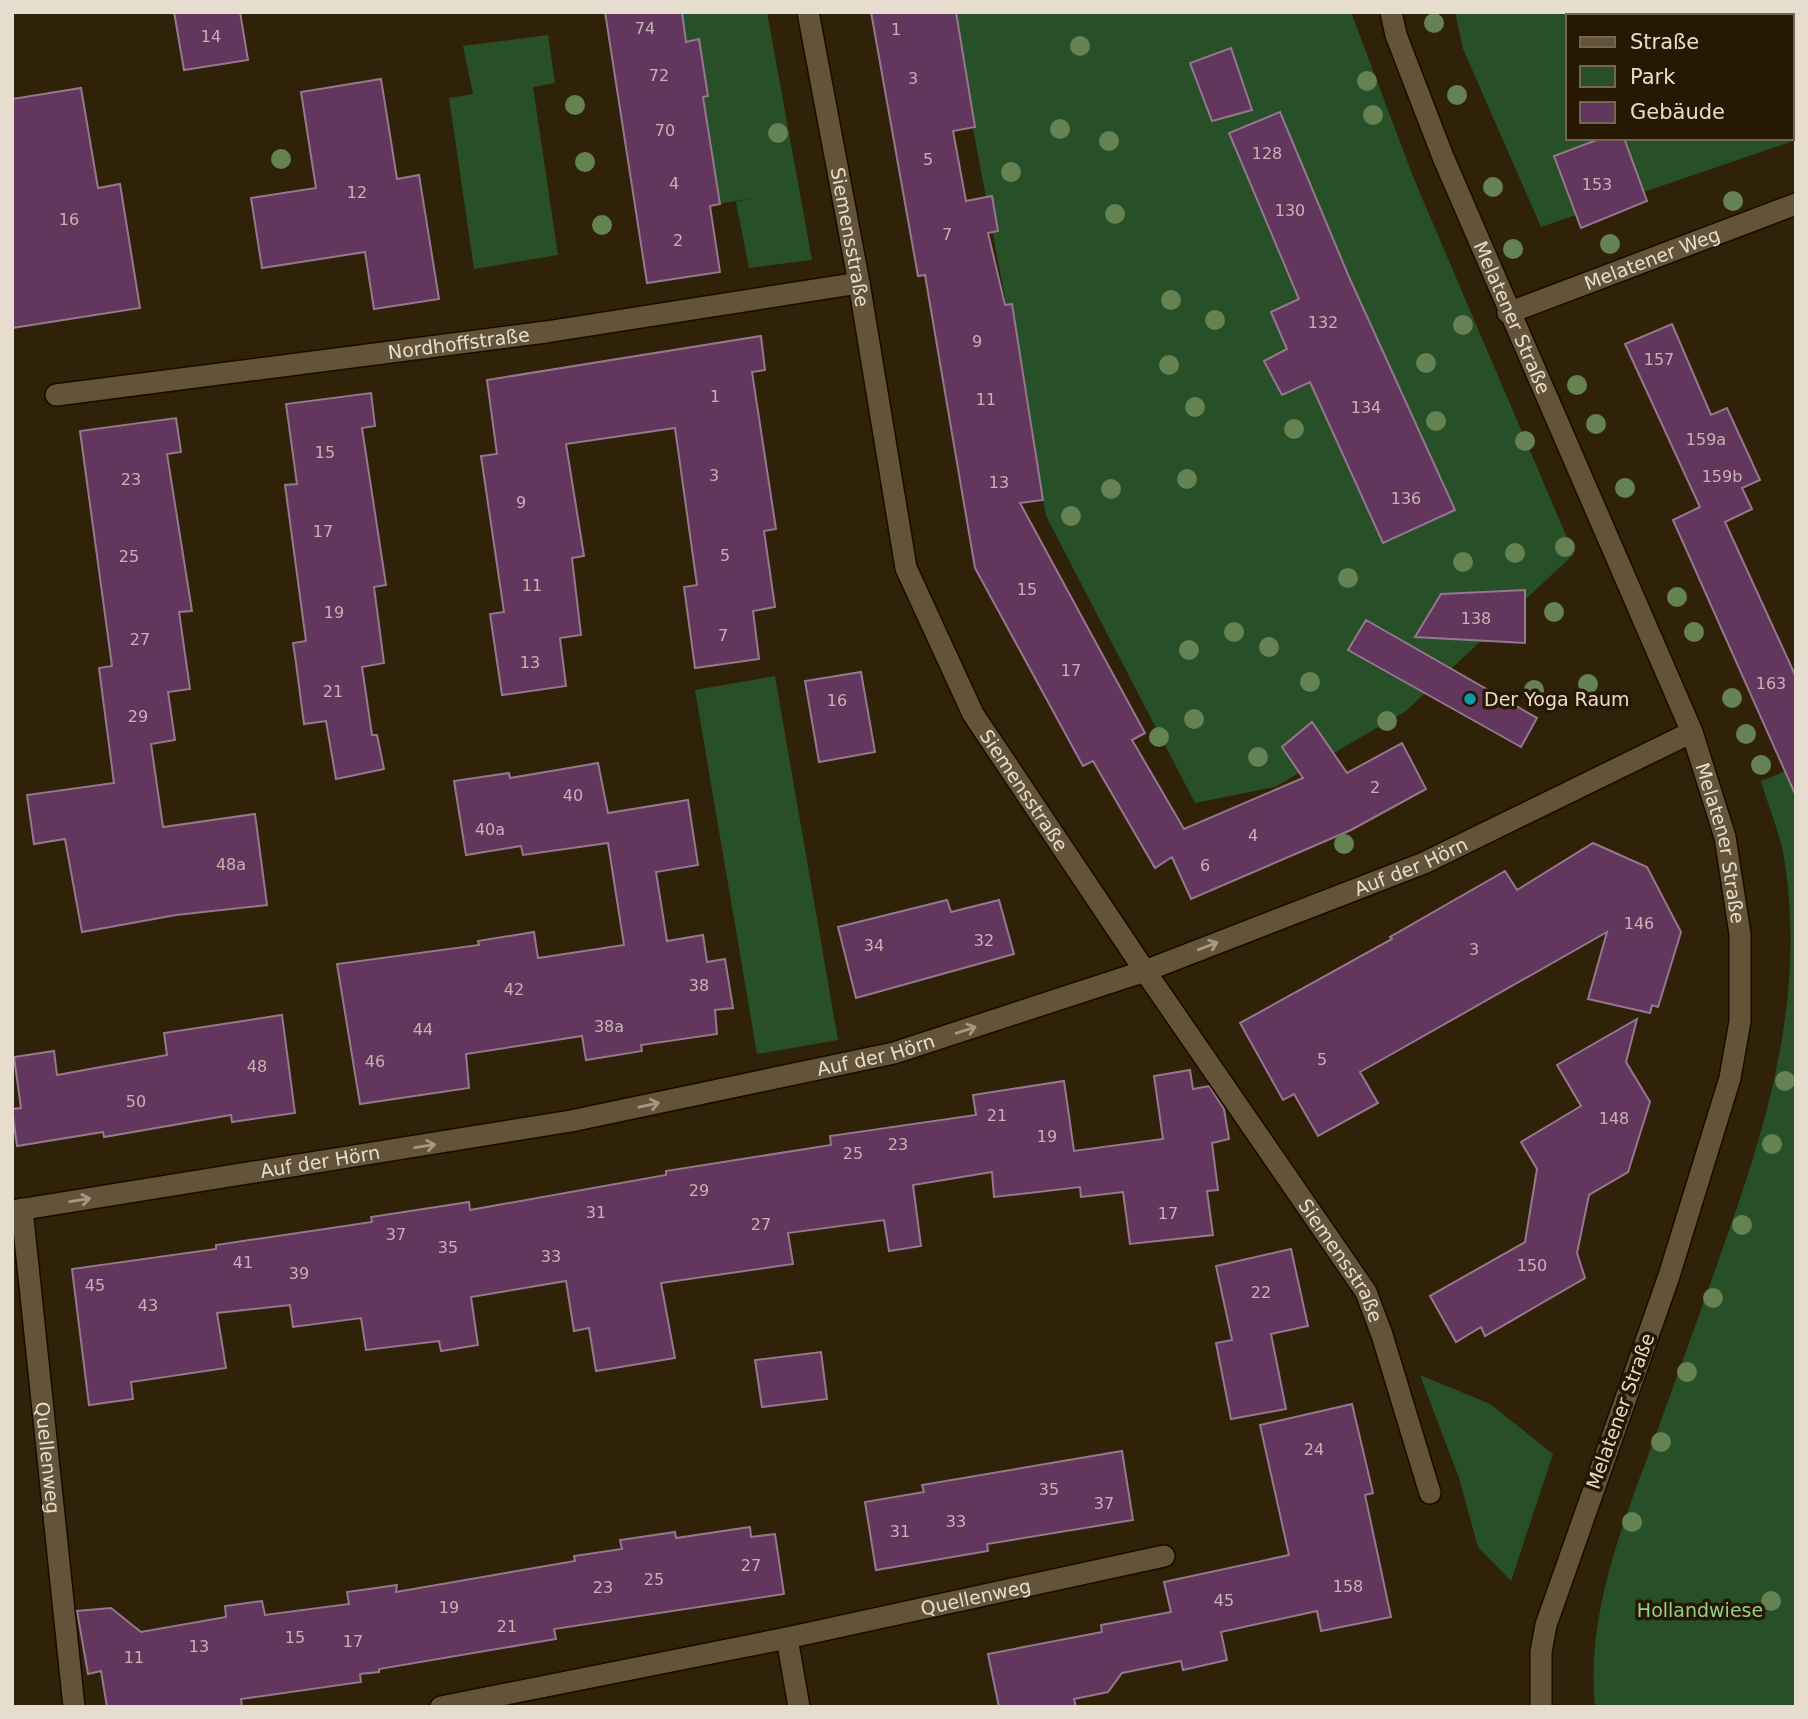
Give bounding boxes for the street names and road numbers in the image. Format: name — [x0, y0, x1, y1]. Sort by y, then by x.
street label: Siemensstraße — [826, 165, 874, 309]
street label: Melatener Weg — [1581, 223, 1723, 294]
street label: Melatener Straße — [1470, 238, 1555, 397]
street label: Nordhoffstraße — [387, 323, 531, 363]
street label: Siemensstraße — [975, 725, 1073, 855]
street label: Melatener Straße — [1691, 760, 1749, 925]
street label: Auf der Hörn — [1351, 833, 1471, 900]
street label: Auf der Hörn — [815, 1029, 937, 1080]
street label: Auf der Hörn — [259, 1141, 381, 1182]
street label: Siemensstraße — [1294, 1195, 1387, 1325]
street label: Melatener Straße — [1582, 1330, 1658, 1492]
street label: Quellenweg — [31, 1401, 65, 1515]
street label: Quellenweg — [919, 1574, 1033, 1620]

